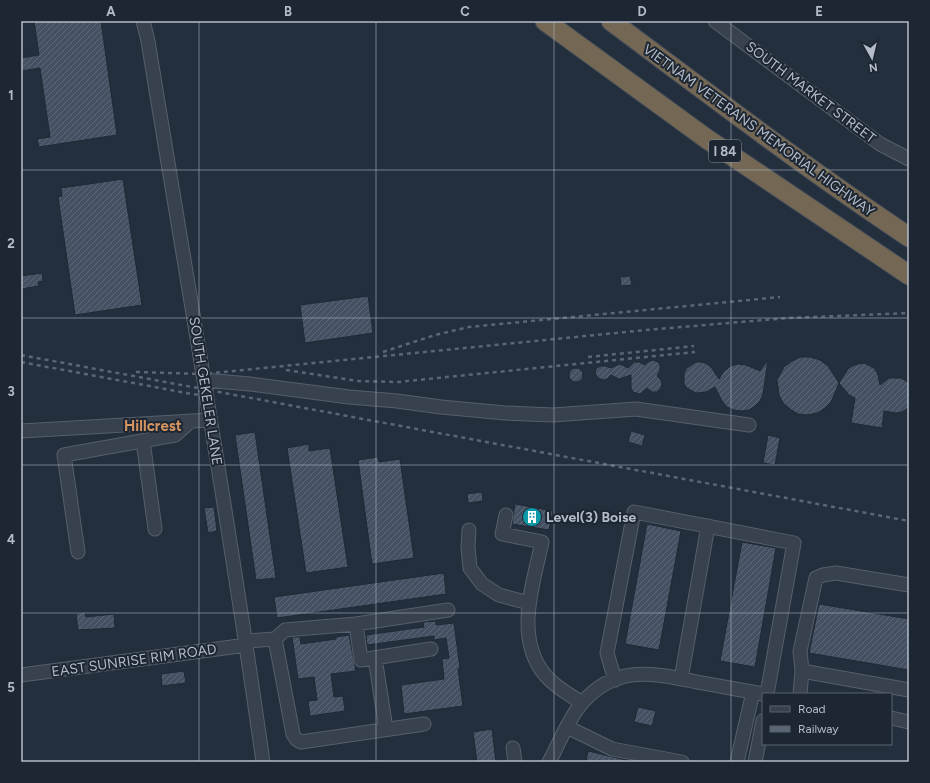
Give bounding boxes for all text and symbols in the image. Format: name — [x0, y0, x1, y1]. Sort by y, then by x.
text: A — [106, 4, 116, 19]
text: B — [284, 4, 292, 19]
text: C — [460, 4, 470, 19]
text: D — [637, 4, 647, 19]
text: E — [815, 4, 823, 19]
street label: SOUTH MARKET STREET — [742, 38, 879, 147]
north arrow — [852, 38, 892, 78]
street label: VIETNAM VETERANS MEMORIAL HIGHWAY — [640, 40, 878, 220]
text: 1 — [8, 88, 14, 103]
road number: I 84 — [709, 140, 741, 162]
text: 2 — [7, 236, 15, 251]
street label: SOUTH GEKELER LANE — [185, 315, 226, 467]
text: 3 — [7, 384, 15, 399]
district label: Hillcrest — [124, 417, 182, 435]
building icon: Level(3) Boise — [521, 506, 543, 528]
place label: Level(3) Boise — [546, 509, 636, 526]
text: 4 — [7, 532, 15, 547]
street label: EAST SUNRISE RIM ROAD — [51, 640, 218, 680]
text: 5 — [7, 680, 15, 695]
legend — [762, 693, 892, 745]
text: Road — [798, 702, 826, 716]
text: Railway — [798, 722, 839, 736]

